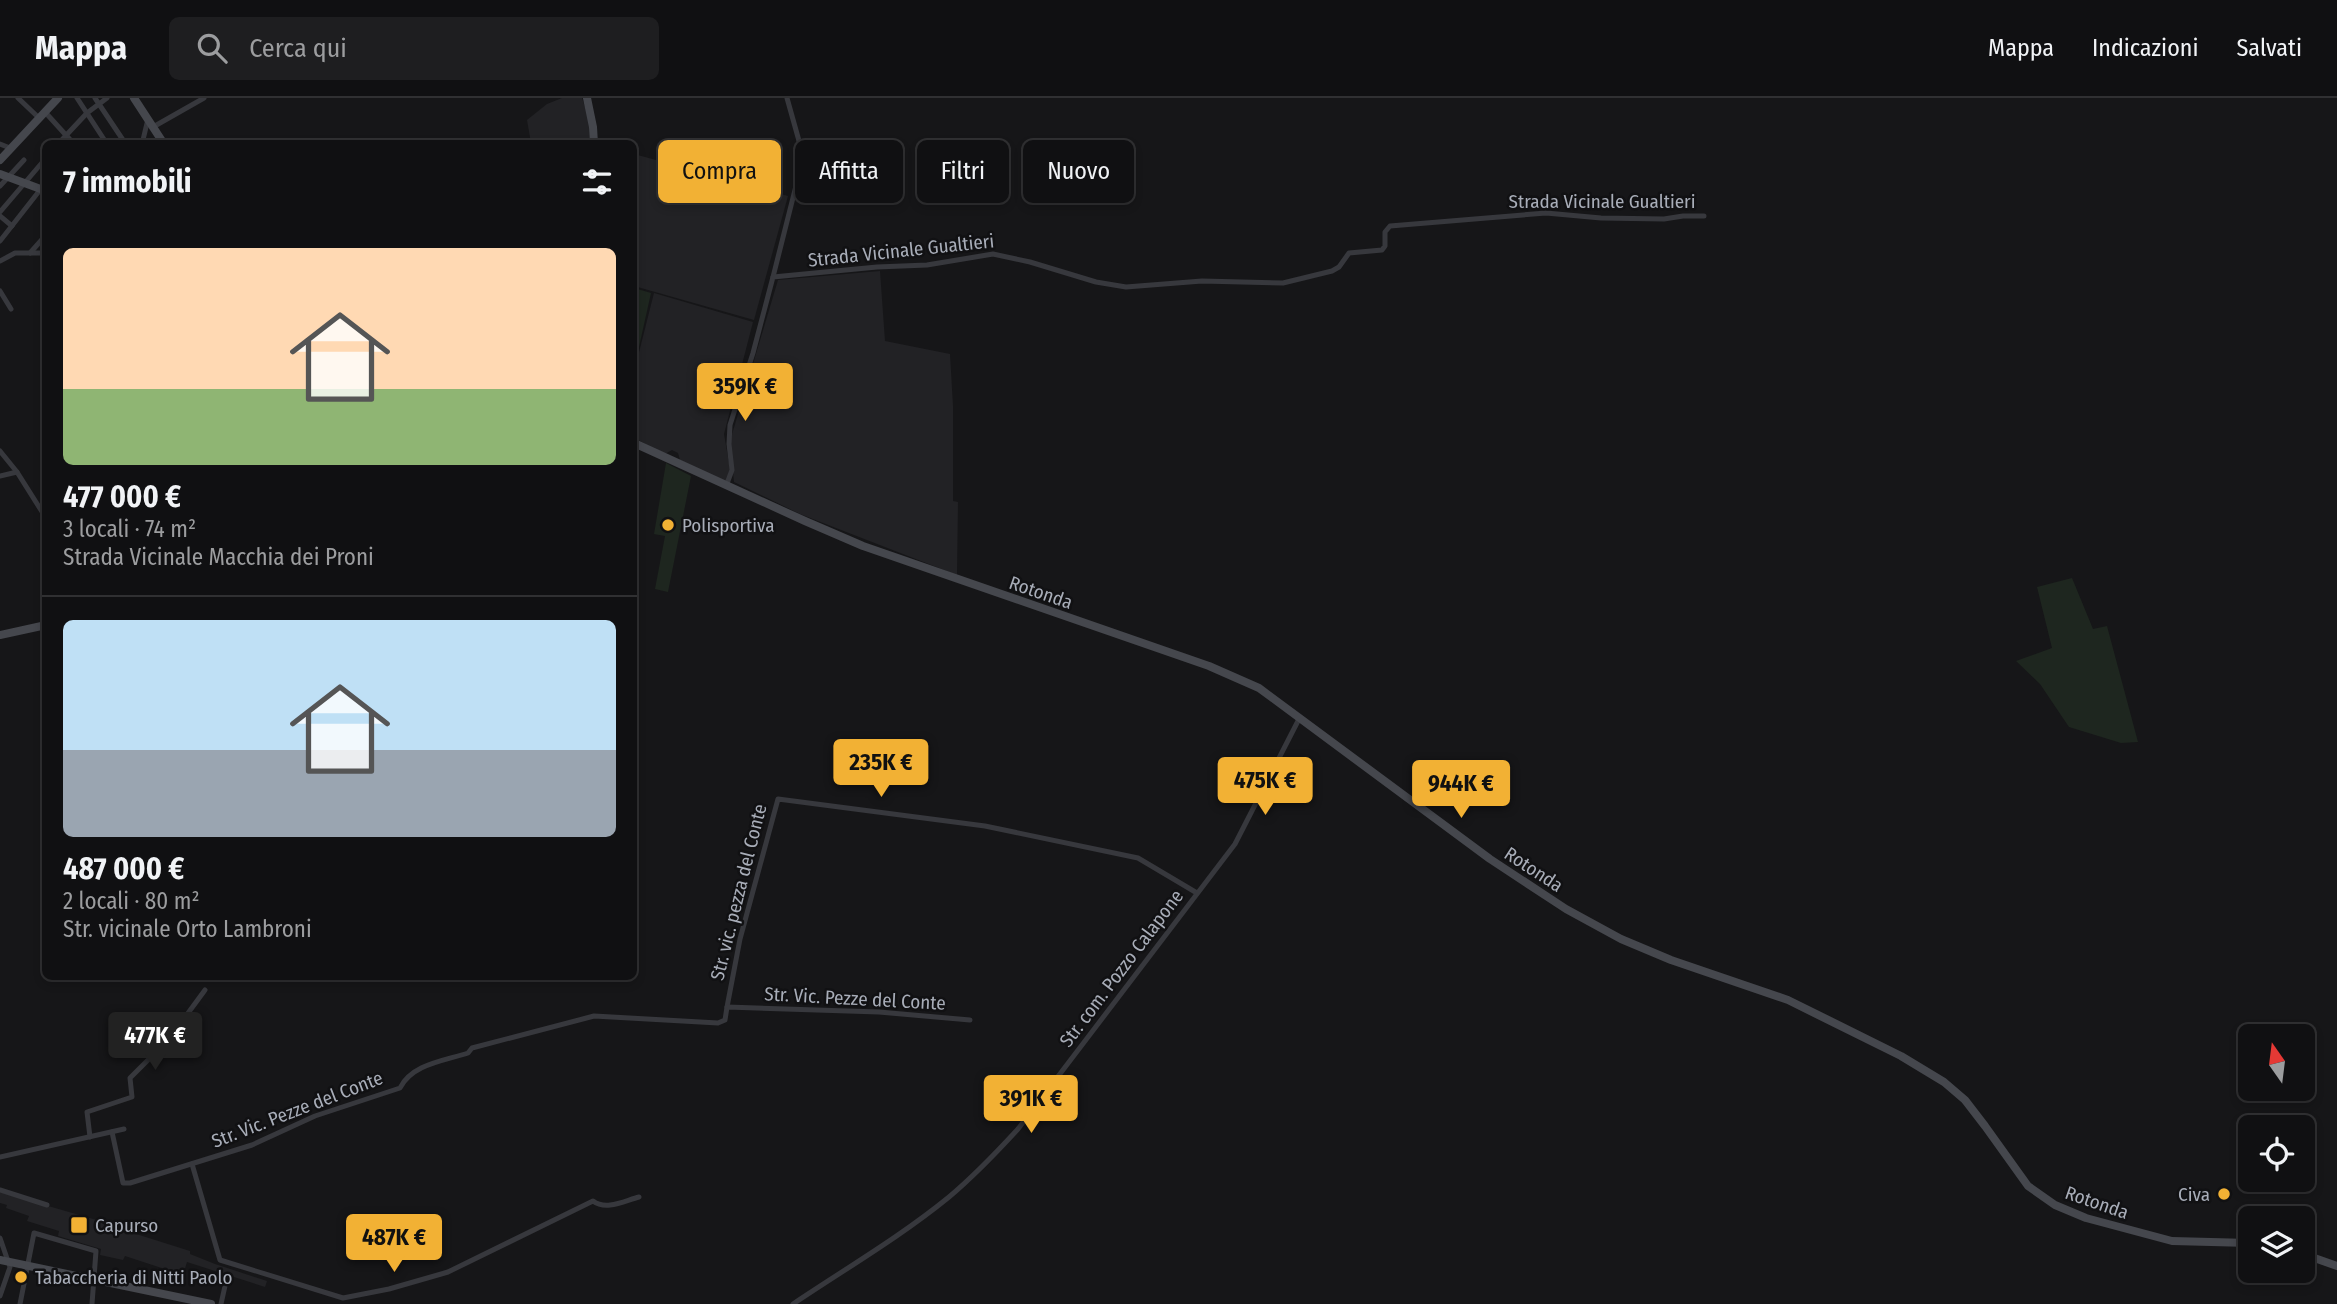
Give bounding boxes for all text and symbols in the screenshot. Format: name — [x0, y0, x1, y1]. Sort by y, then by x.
search box — [169, 17, 659, 80]
text: Mappa — [35, 28, 127, 68]
icon: search — [193, 29, 231, 67]
text: Cerca qui — [249, 33, 347, 64]
text: Mappa — [1988, 34, 2054, 62]
text: Indicazioni — [2092, 34, 2198, 62]
text: Salvati — [2236, 34, 2302, 62]
chip: Compra — [658, 140, 781, 203]
chip: Affitta — [795, 140, 903, 203]
chip: Filtri — [917, 140, 1009, 203]
chip: Nuovo — [1023, 140, 1134, 203]
icon: filters — [578, 163, 616, 201]
text: 7 immobili — [63, 164, 192, 200]
street label: Strada Vicinale Gualtieri — [1509, 190, 1696, 213]
street label: Strada Vicinale Gualtieri — [807, 229, 995, 272]
icon: home — [277, 294, 403, 420]
pin: 359K € — [688, 364, 802, 423]
text: 359K € — [713, 372, 777, 400]
text: 477 000 € — [63, 479, 181, 515]
place label: Polisportiva — [682, 514, 775, 537]
text: 3 locali · 74 m² — [63, 515, 196, 543]
marker: Polisportiva — [660, 517, 676, 533]
text: Strada Vicinale Macchia dei Proni — [63, 543, 374, 571]
street label: Rotonda — [1006, 571, 1076, 614]
icon: home — [277, 666, 403, 792]
pin: 235K € — [824, 740, 938, 799]
text: 235K € — [849, 748, 913, 776]
pin: 475K € — [1208, 758, 1322, 817]
pin: 944K € — [1404, 760, 1518, 820]
text: 475K € — [1234, 766, 1296, 794]
text: 944K € — [1428, 769, 1494, 797]
street label: Str. vic. pezza del Conte — [705, 802, 772, 983]
street label: Rotonda — [1500, 842, 1567, 897]
text: 487 000 € — [63, 851, 184, 887]
street label: Str. com. Pozzo Calapone — [1055, 885, 1188, 1051]
text: 2 locali · 80 m² — [63, 887, 200, 915]
text: Str. vicinale Orto Lambroni — [63, 915, 312, 943]
street label: Str. Vic. Pezze del Conte — [764, 982, 946, 1015]
pin: 477K € — [98, 1012, 212, 1072]
text: 477K € — [124, 1021, 186, 1049]
north arrow — [2238, 1024, 2315, 1101]
map controls — [2238, 1024, 2315, 1283]
street label: Str. Vic. Pezze del Conte — [208, 1066, 386, 1153]
pin: 391K € — [974, 1076, 1088, 1135]
text: 391K € — [1000, 1084, 1062, 1112]
button: locate — [2238, 1115, 2315, 1192]
street label: Rotonda — [2062, 1181, 2132, 1224]
place label: Civa — [2178, 1183, 2210, 1206]
marker: Civa — [2216, 1186, 2232, 1202]
button: layers — [2238, 1206, 2315, 1283]
place label: Capurso — [95, 1214, 158, 1237]
pin: 487K € — [337, 1214, 451, 1274]
marker: Capurso — [69, 1215, 89, 1235]
text: 487K € — [362, 1223, 426, 1251]
place label: Tabaccheria di Nitti Paolo — [35, 1266, 233, 1289]
marker: Tabaccheria di Nitti Paolo — [13, 1269, 29, 1285]

